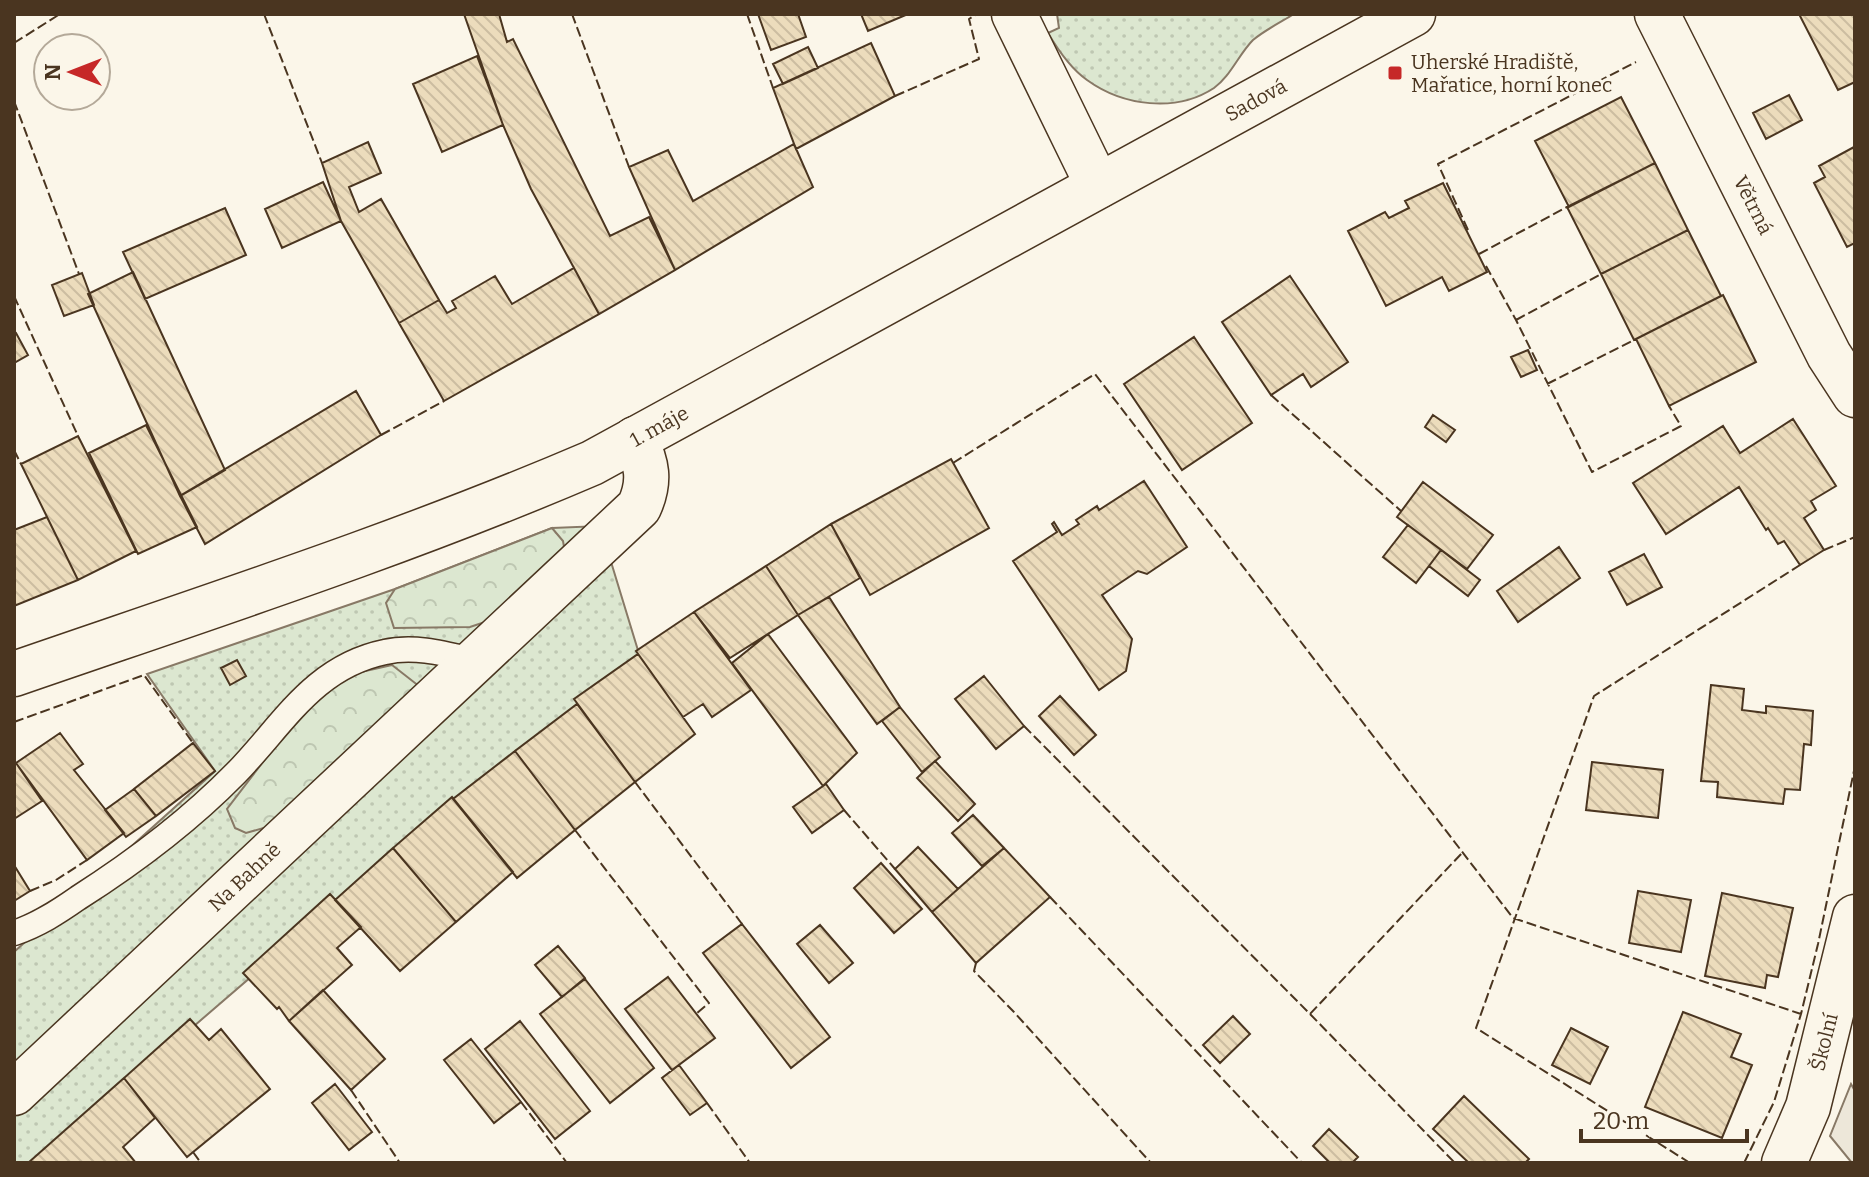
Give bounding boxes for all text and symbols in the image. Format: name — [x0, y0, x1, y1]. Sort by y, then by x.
north arrow — [32, 32, 112, 112]
place label: Uherské Hradiště, Mařatice, horní konec — [1411, 50, 1612, 97]
text: N — [39, 63, 66, 80]
marker: Uherské Hradiště, Mařatice, horní konec — [1386, 64, 1404, 82]
street label: Sadová — [1221, 73, 1291, 127]
street label: Větrná — [1729, 172, 1778, 239]
street label: 1. máje — [626, 401, 692, 452]
street label: Na Bahně — [204, 837, 286, 916]
street label: Školní — [1805, 1011, 1843, 1073]
scale bar — [1581, 1093, 1747, 1143]
text: 20 m — [1593, 1107, 1649, 1135]

